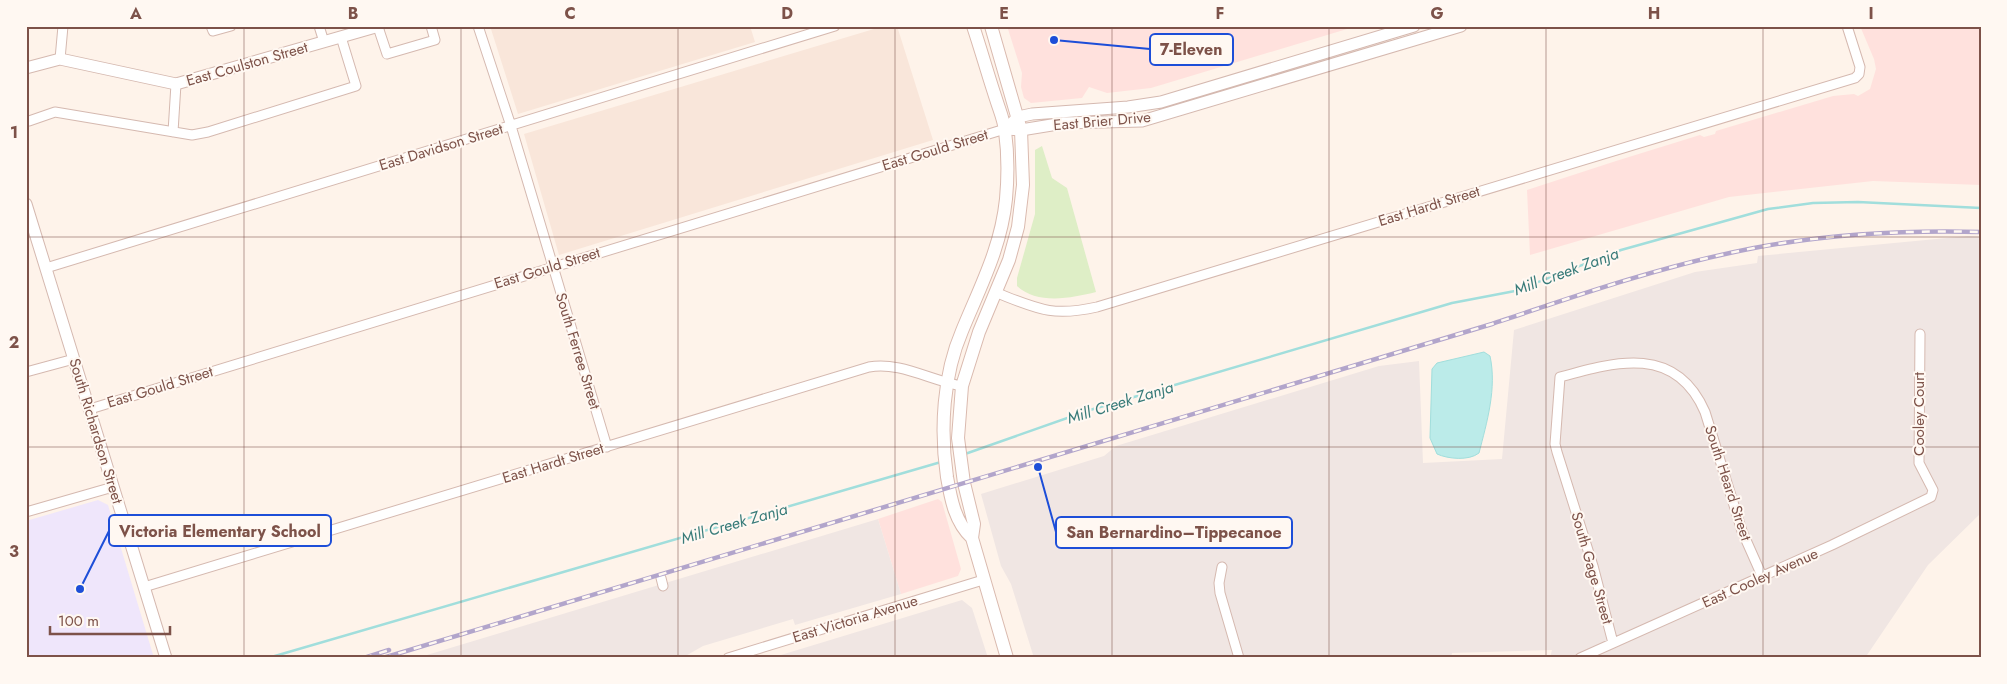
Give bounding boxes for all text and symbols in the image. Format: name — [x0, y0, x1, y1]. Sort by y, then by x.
text: A — [129, 2, 142, 25]
text: B — [348, 2, 358, 25]
text: C — [564, 2, 576, 25]
text: D — [781, 2, 793, 25]
text: E — [999, 2, 1009, 25]
text: F — [1216, 2, 1224, 25]
text: G — [1430, 2, 1444, 25]
text: H — [1648, 2, 1660, 25]
text: I — [1868, 2, 1874, 25]
callout: 7-Eleven — [1150, 34, 1233, 65]
street label: East Coulston Street — [184, 36, 311, 92]
text: 7-Eleven — [1160, 38, 1222, 61]
street label: East Brier Drive — [1052, 106, 1152, 136]
street label: East Davidson Street — [376, 118, 506, 176]
text: 1 — [10, 121, 18, 144]
street label: East Gould Street — [879, 123, 991, 177]
street label: East Hardt Street — [1376, 180, 1483, 232]
street label: East Gould Street — [491, 241, 603, 295]
water label: Mill Creek Zanja — [1510, 242, 1622, 301]
street label: South Ferree Street — [550, 290, 606, 412]
text: 2 — [9, 331, 19, 354]
street label: South Richardson Street — [63, 356, 129, 507]
street label: East Gould Street — [104, 360, 216, 414]
street label: Cooley Court — [1908, 372, 1930, 456]
water label: Mill Creek Zanja — [1064, 375, 1176, 430]
street label: South Heard Street — [1699, 423, 1757, 544]
street label: East Hardt Street — [500, 437, 607, 489]
water label: Mill Creek Zanja — [678, 497, 790, 550]
street label: South Gage Street — [1565, 509, 1619, 627]
callout: Victoria Elementary School — [109, 515, 331, 546]
callout: San Bernardino–Tippecanoe — [1056, 517, 1292, 548]
text: Victoria Elementary School — [118, 520, 321, 543]
text: San Bernardino–Tippecanoe — [1066, 521, 1282, 544]
text: 3 — [9, 540, 19, 563]
street label: East Cooley Avenue — [1698, 542, 1822, 613]
street label: East Victoria Avenue — [790, 589, 921, 649]
scale bar — [50, 604, 170, 636]
text: 100 m — [58, 610, 99, 632]

